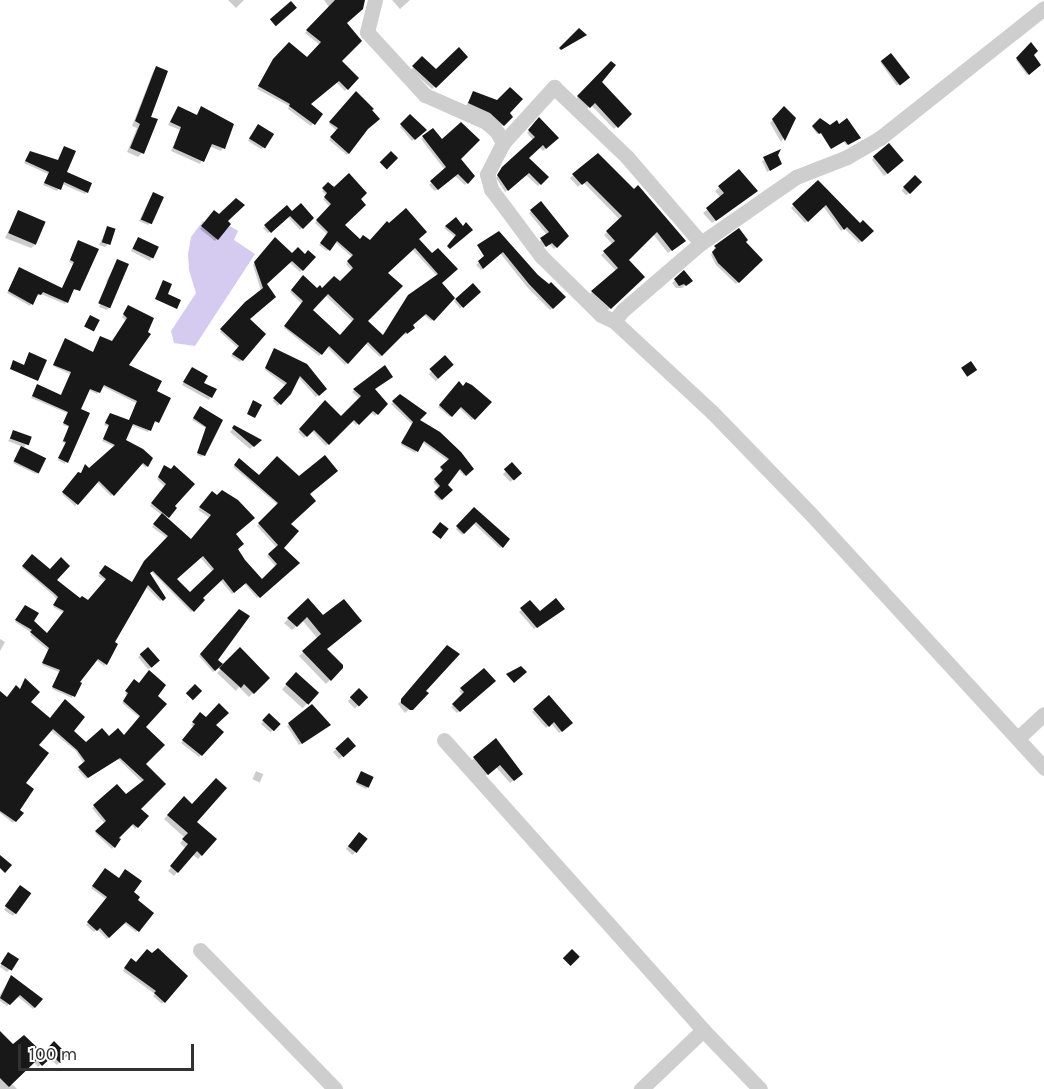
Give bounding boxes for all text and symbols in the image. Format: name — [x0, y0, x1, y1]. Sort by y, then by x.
scale bar — [21, 1032, 196, 1070]
text: 100 m — [29, 1043, 77, 1065]

